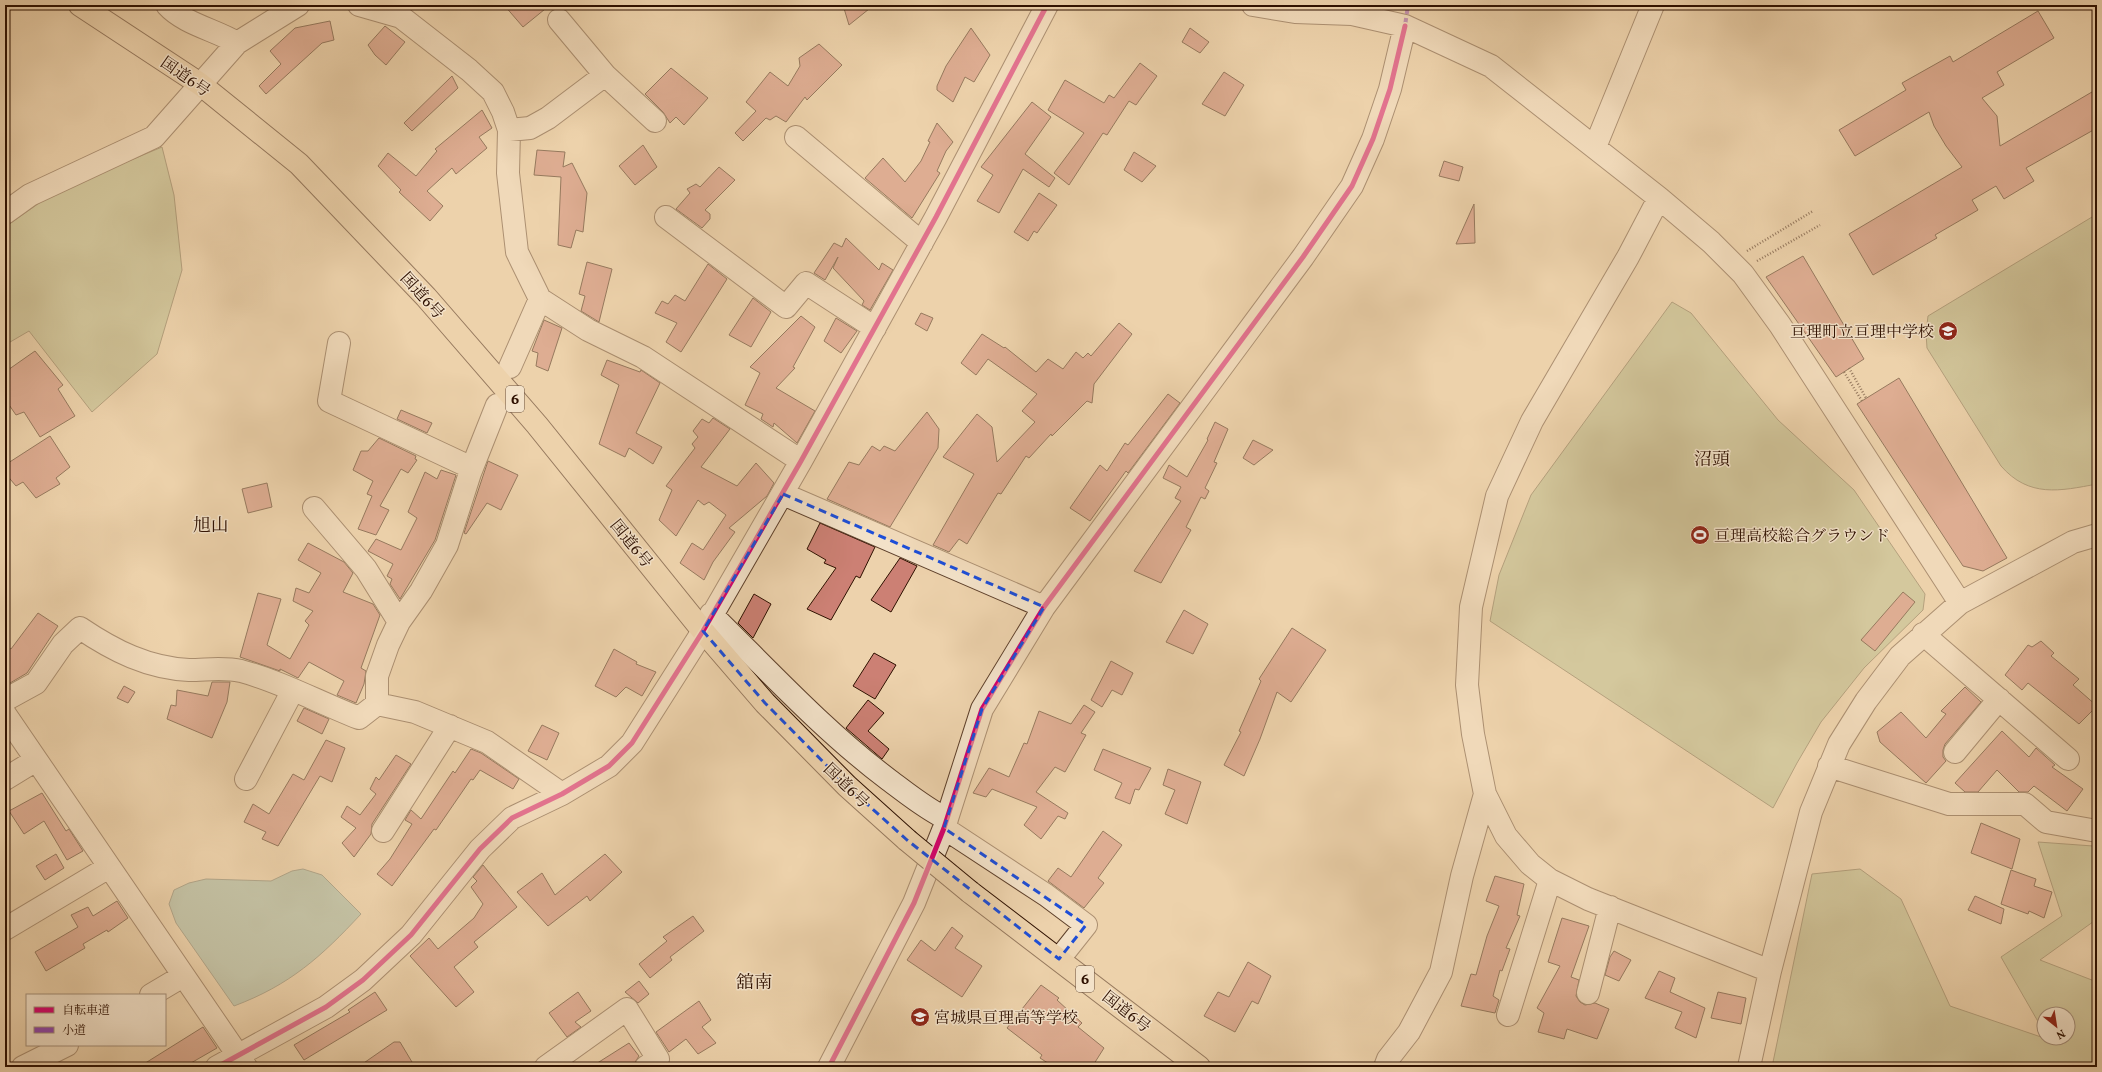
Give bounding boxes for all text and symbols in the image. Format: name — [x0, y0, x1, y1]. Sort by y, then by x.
street label: 国道6号 — [156, 53, 214, 103]
street label: 国道6号 — [395, 268, 448, 325]
school or university icon: 亘理町立亘理中学校 — [1937, 320, 1959, 342]
place label: 亘理町立亘理中学校 — [1790, 322, 1934, 344]
road number: 6 — [506, 386, 524, 412]
district label: 沼頭 — [1694, 448, 1730, 473]
district label: 旭山 — [193, 514, 229, 539]
street label: 国道6号 — [604, 516, 657, 573]
sports icon: 亘理高校総合グラウンド — [1689, 524, 1711, 546]
place label: 亘理高校総合グラウンド — [1714, 526, 1890, 548]
street label: 国道6号 — [818, 759, 873, 814]
road number: 6 — [1076, 966, 1094, 992]
district label: 舘南 — [736, 971, 772, 996]
street label: 国道6号 — [1097, 987, 1155, 1039]
legend — [26, 994, 166, 1046]
text: 自転車道 — [62, 1003, 110, 1019]
school or university icon: 宮城県亘理高等学校 — [909, 1006, 931, 1028]
north arrow — [2036, 1006, 2076, 1046]
place label: 宮城県亘理高等学校 — [934, 1008, 1078, 1030]
text: 小道 — [62, 1023, 86, 1039]
text: N — [2053, 1025, 2067, 1042]

